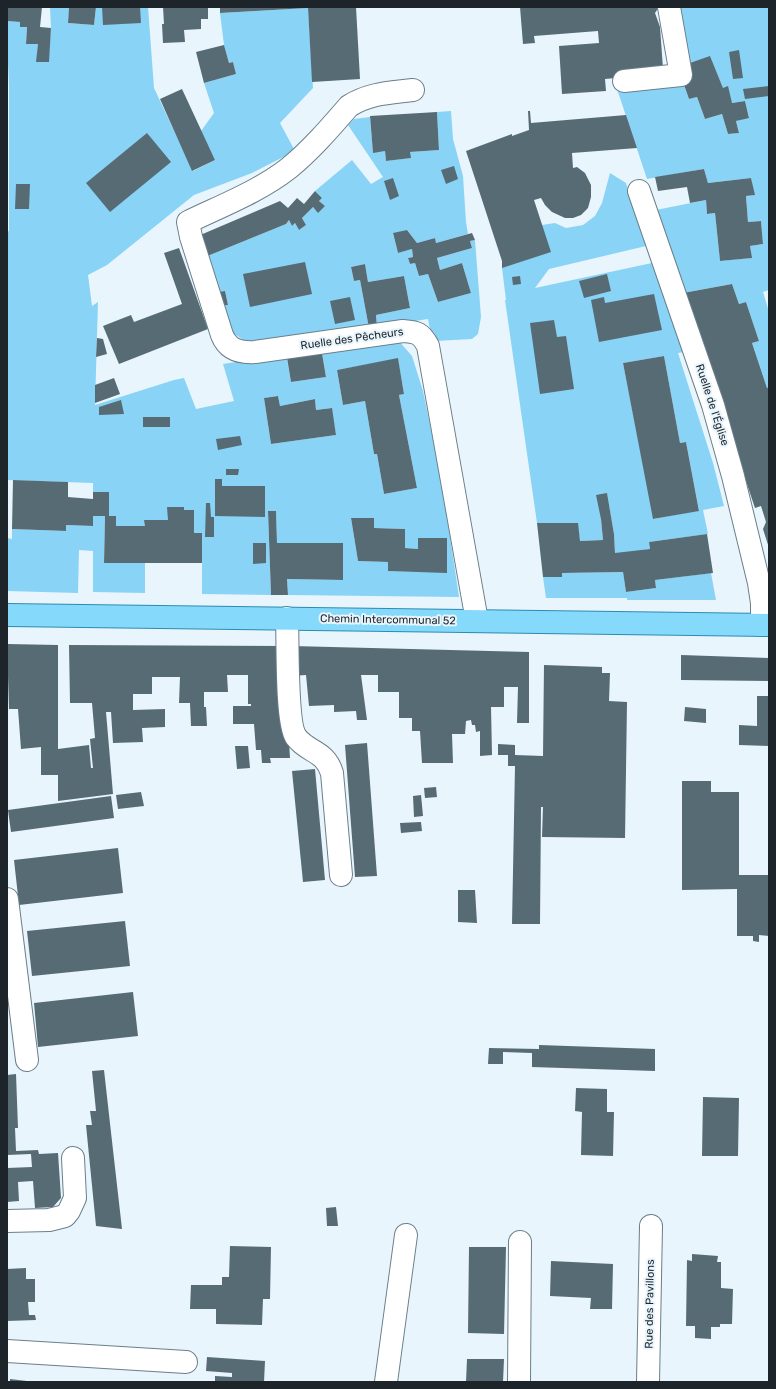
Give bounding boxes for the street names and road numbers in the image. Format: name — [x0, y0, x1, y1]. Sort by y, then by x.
street label: Ruelle des Pêcheurs — [300, 325, 404, 353]
street label: Ruelle de l'Église — [693, 363, 731, 447]
street label: Chemin Intercommunal 52 — [320, 612, 456, 628]
street label: Rue des Pavillons — [643, 1259, 657, 1349]

